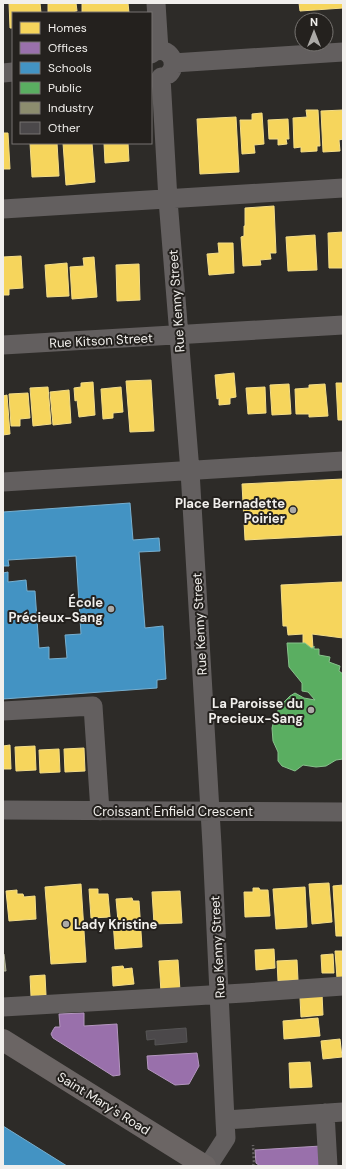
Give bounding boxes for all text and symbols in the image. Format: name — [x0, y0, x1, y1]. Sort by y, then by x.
legend — [12, 12, 152, 144]
north arrow — [294, 12, 334, 52]
text: N — [310, 15, 318, 29]
text: Homes — [48, 20, 87, 36]
text: Offices — [48, 40, 88, 56]
text: Schools — [48, 60, 92, 76]
text: Public — [48, 80, 82, 96]
text: Industry — [48, 100, 94, 116]
text: Other — [48, 120, 81, 136]
street label: Rue Kenny Street — [164, 249, 189, 353]
street label: Rue Kitson Street — [49, 329, 153, 352]
place label: Place Bernadette Poirier — [175, 495, 286, 527]
marker: Place Bernadette Poirier — [288, 505, 298, 515]
street label: Rue Kenny Street — [188, 572, 211, 676]
place label: École Précieux-Sang — [9, 593, 103, 626]
marker: École Précieux-Sang — [106, 604, 116, 614]
place label: La Paroisse du Precieux-Sang — [209, 695, 303, 727]
marker: La Paroisse du Precieux-Sang — [306, 705, 316, 715]
street label: Croissant Enfield Crescent — [93, 803, 253, 820]
street label: Rue Kenny Street — [206, 895, 229, 999]
place label: Lady Kristine — [74, 916, 158, 933]
marker: Lady Kristine — [61, 919, 71, 929]
street label: Saint Mary's Road — [54, 1068, 153, 1139]

